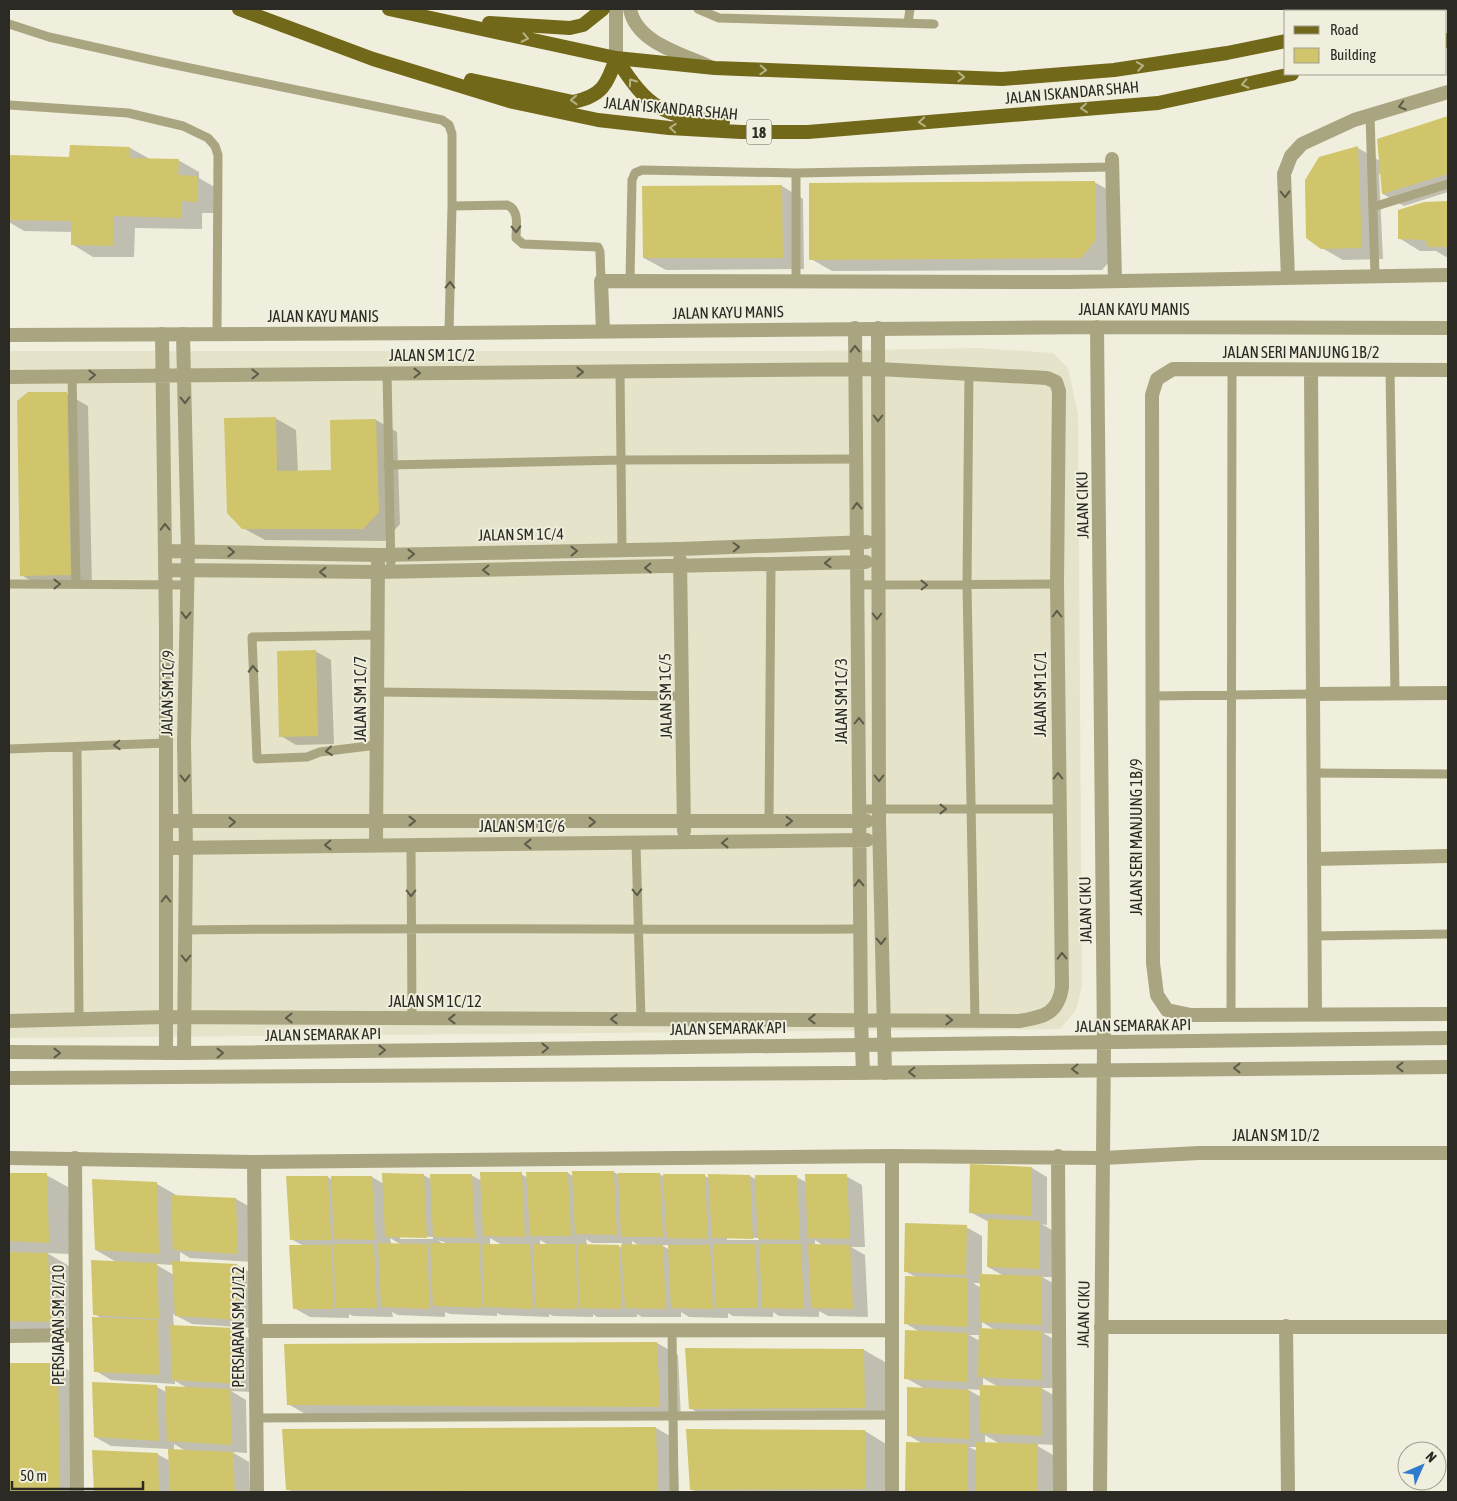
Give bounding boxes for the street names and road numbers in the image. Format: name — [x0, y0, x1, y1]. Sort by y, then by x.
street label: JALAN ISKANDAR SHAH — [1004, 77, 1140, 107]
street label: JALAN ISKANDAR SHAH — [603, 93, 739, 123]
road number: 18 — [746, 120, 772, 144]
street label: JALAN KAYU MANIS — [1078, 300, 1190, 318]
street label: JALAN KAYU MANIS — [672, 302, 784, 322]
street label: JALAN KAYU MANIS — [267, 307, 379, 325]
street label: JALAN SERI MANJUNG 1B/2 — [1222, 343, 1380, 361]
street label: JALAN SM 1C/2 — [389, 346, 475, 364]
street label: JALAN CIKU — [1072, 471, 1092, 539]
street label: JALAN SM 1C/4 — [478, 524, 564, 544]
street label: JALAN SM 1C/9 — [157, 650, 177, 736]
street label: JALAN SM 1C/1 — [1031, 651, 1049, 737]
street label: JALAN SM 1C/5 — [655, 653, 675, 739]
street label: JALAN SM 1C/7 — [351, 656, 369, 742]
street label: JALAN SM 1C/3 — [832, 658, 850, 744]
street label: JALAN SERI MANJUNG 1B/9 — [1127, 758, 1145, 916]
street label: JALAN SM 1C/6 — [479, 817, 565, 835]
street label: JALAN CIKU — [1075, 876, 1095, 944]
street label: JALAN SM 1C/12 — [388, 992, 482, 1010]
street label: JALAN SEMARAK API — [1075, 1015, 1191, 1035]
street label: JALAN SEMARAK API — [670, 1018, 786, 1038]
street label: JALAN SEMARAK API — [265, 1024, 381, 1044]
street label: JALAN SM 1D/2 — [1232, 1126, 1320, 1144]
street label: PERSIARAN SM 2I/10 — [49, 1265, 67, 1385]
street label: PERSIARAN SM 2J/12 — [229, 1266, 247, 1388]
street label: JALAN CIKU — [1073, 1280, 1093, 1348]

